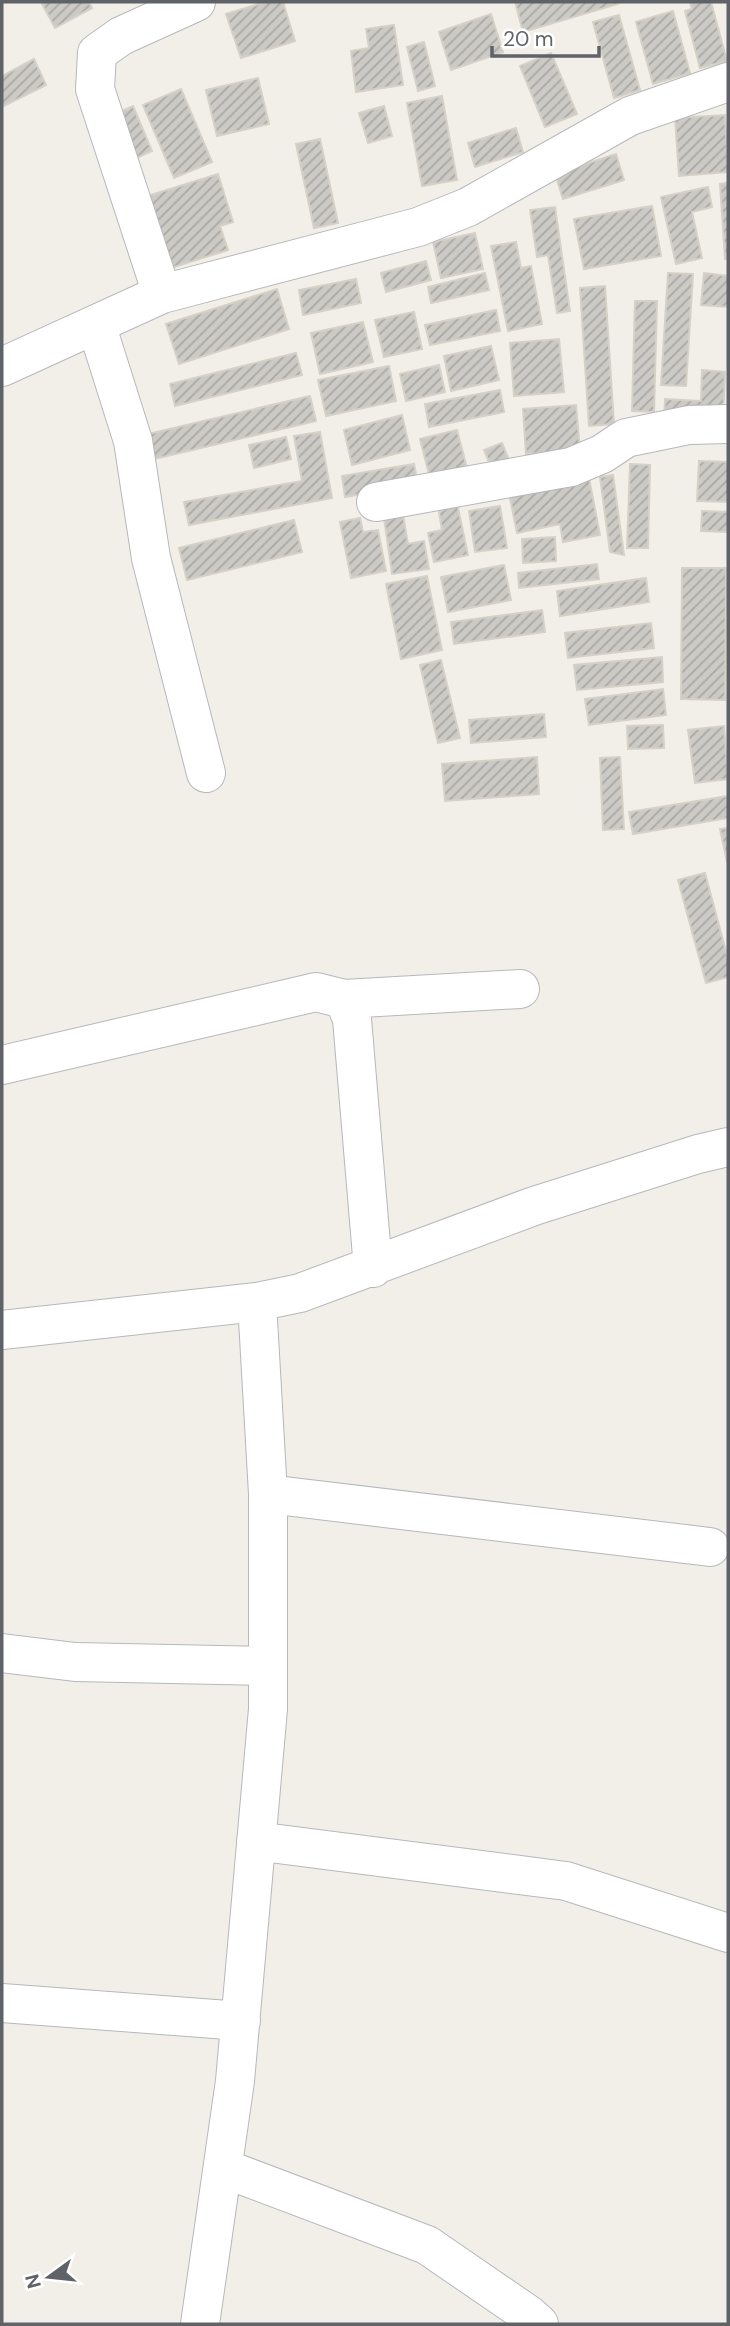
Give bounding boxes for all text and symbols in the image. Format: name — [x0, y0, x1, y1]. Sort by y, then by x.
scale bar — [492, 14, 599, 58]
text: 20 m — [503, 25, 554, 53]
north arrow — [14, 2242, 84, 2312]
text: N — [19, 2271, 47, 2291]

